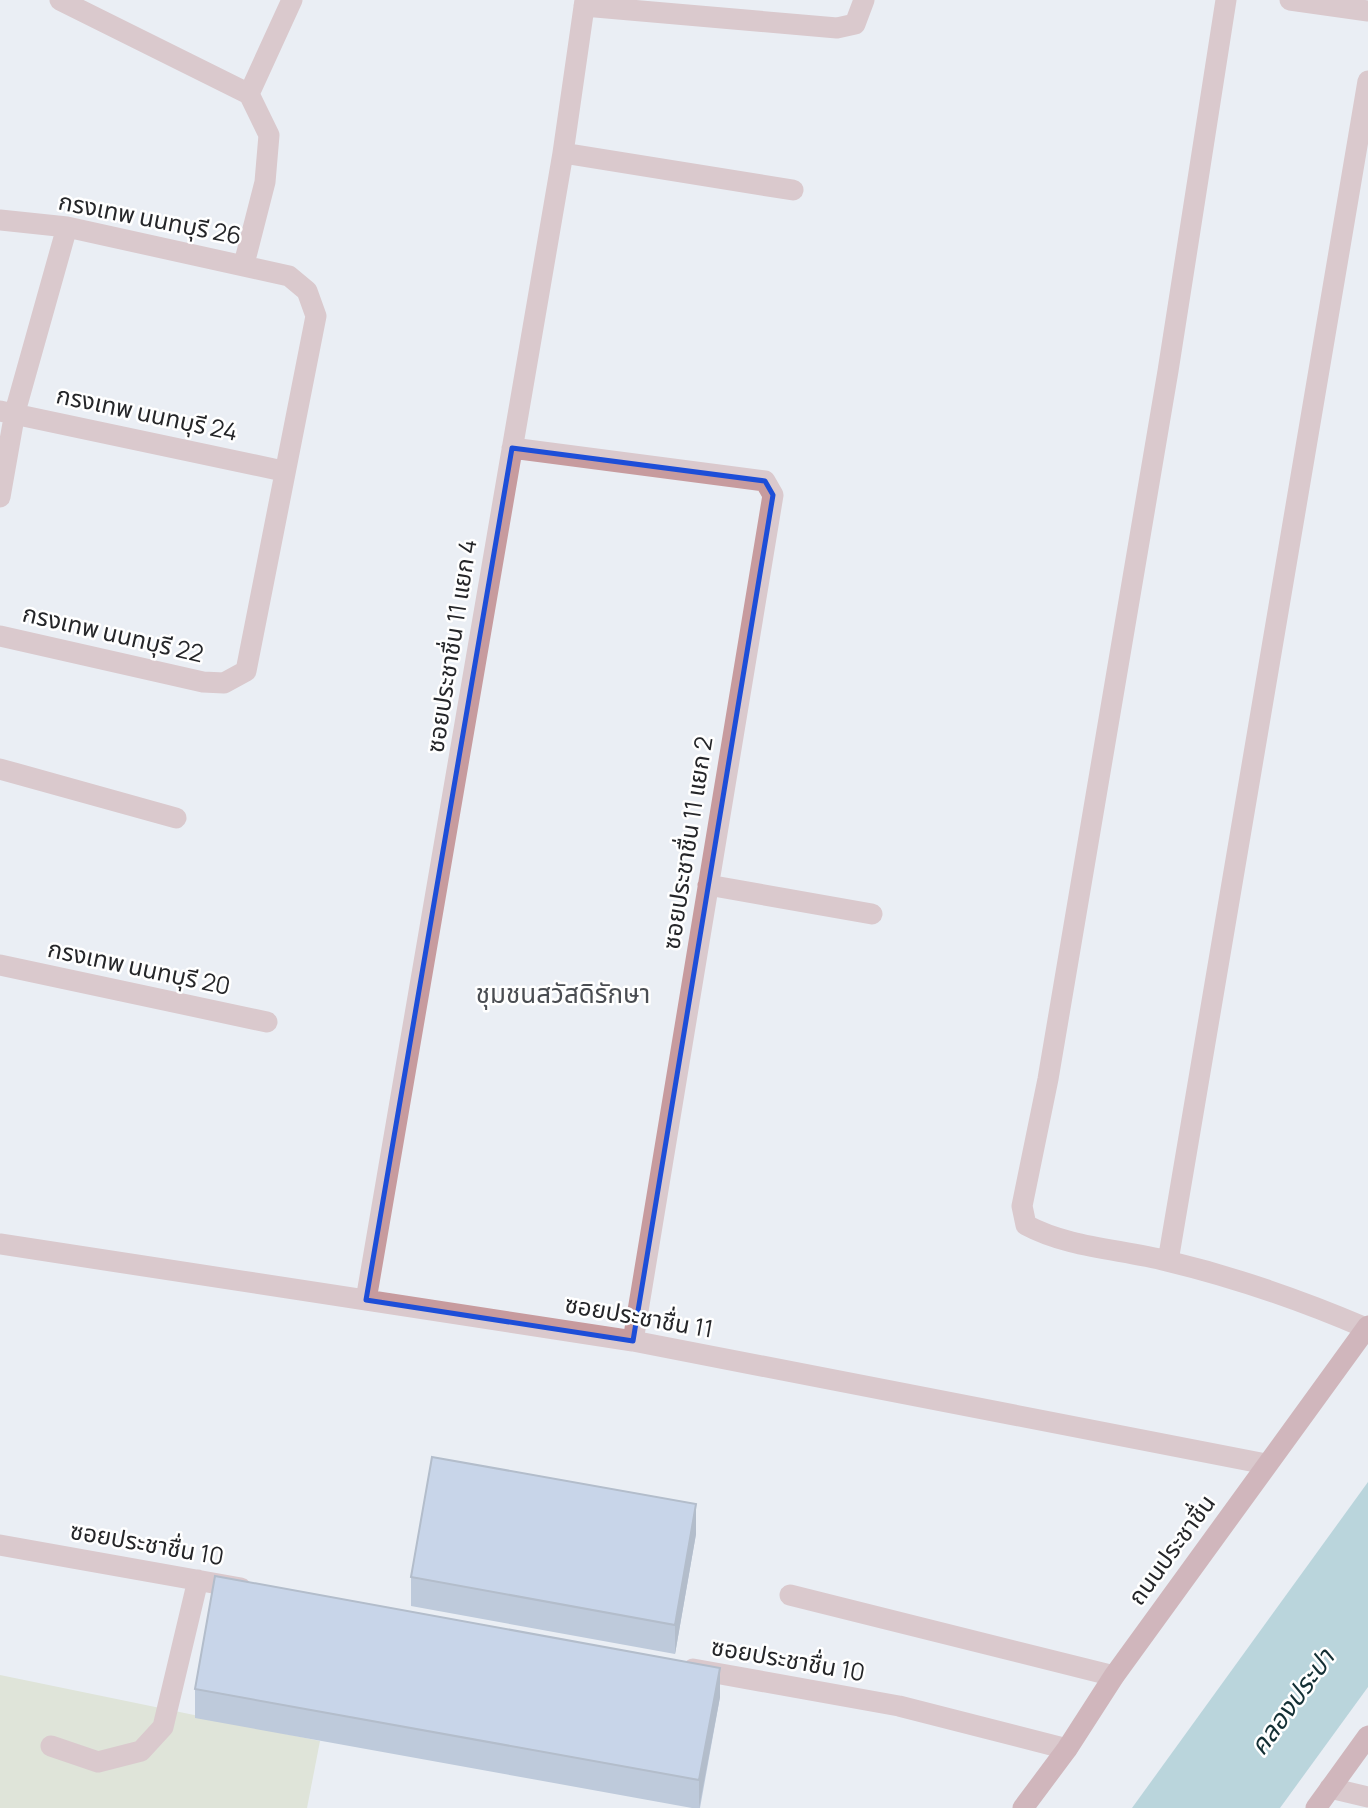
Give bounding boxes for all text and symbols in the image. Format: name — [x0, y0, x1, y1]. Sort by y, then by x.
street label: กรงเทพ นนทบุรี 26 — [56, 184, 245, 251]
street label: กรงเทพ นนทบุรี 24 — [54, 377, 241, 448]
street label: ซอยประชาชื่น 11 แยก 4 — [417, 537, 484, 755]
street label: กรงเทพ นนทบุรี 22 — [20, 596, 207, 669]
street label: ซอยประชาชื่น 11 แยก 2 — [653, 734, 720, 951]
street label: กรงเทพ นนทบุรี 20 — [45, 931, 233, 1002]
district label: ชุมชนสวัสดิรักษา — [476, 975, 650, 1011]
street label: ซอยประชาชื่น 11 — [562, 1286, 716, 1345]
street label: ถนนประชาชื่น — [1120, 1487, 1222, 1611]
street label: ซอยประชาชื่น 10 — [68, 1513, 227, 1572]
street label: ซอยประชาชื่น 10 — [709, 1629, 868, 1688]
water label: คลองประปา — [1240, 1640, 1343, 1762]

